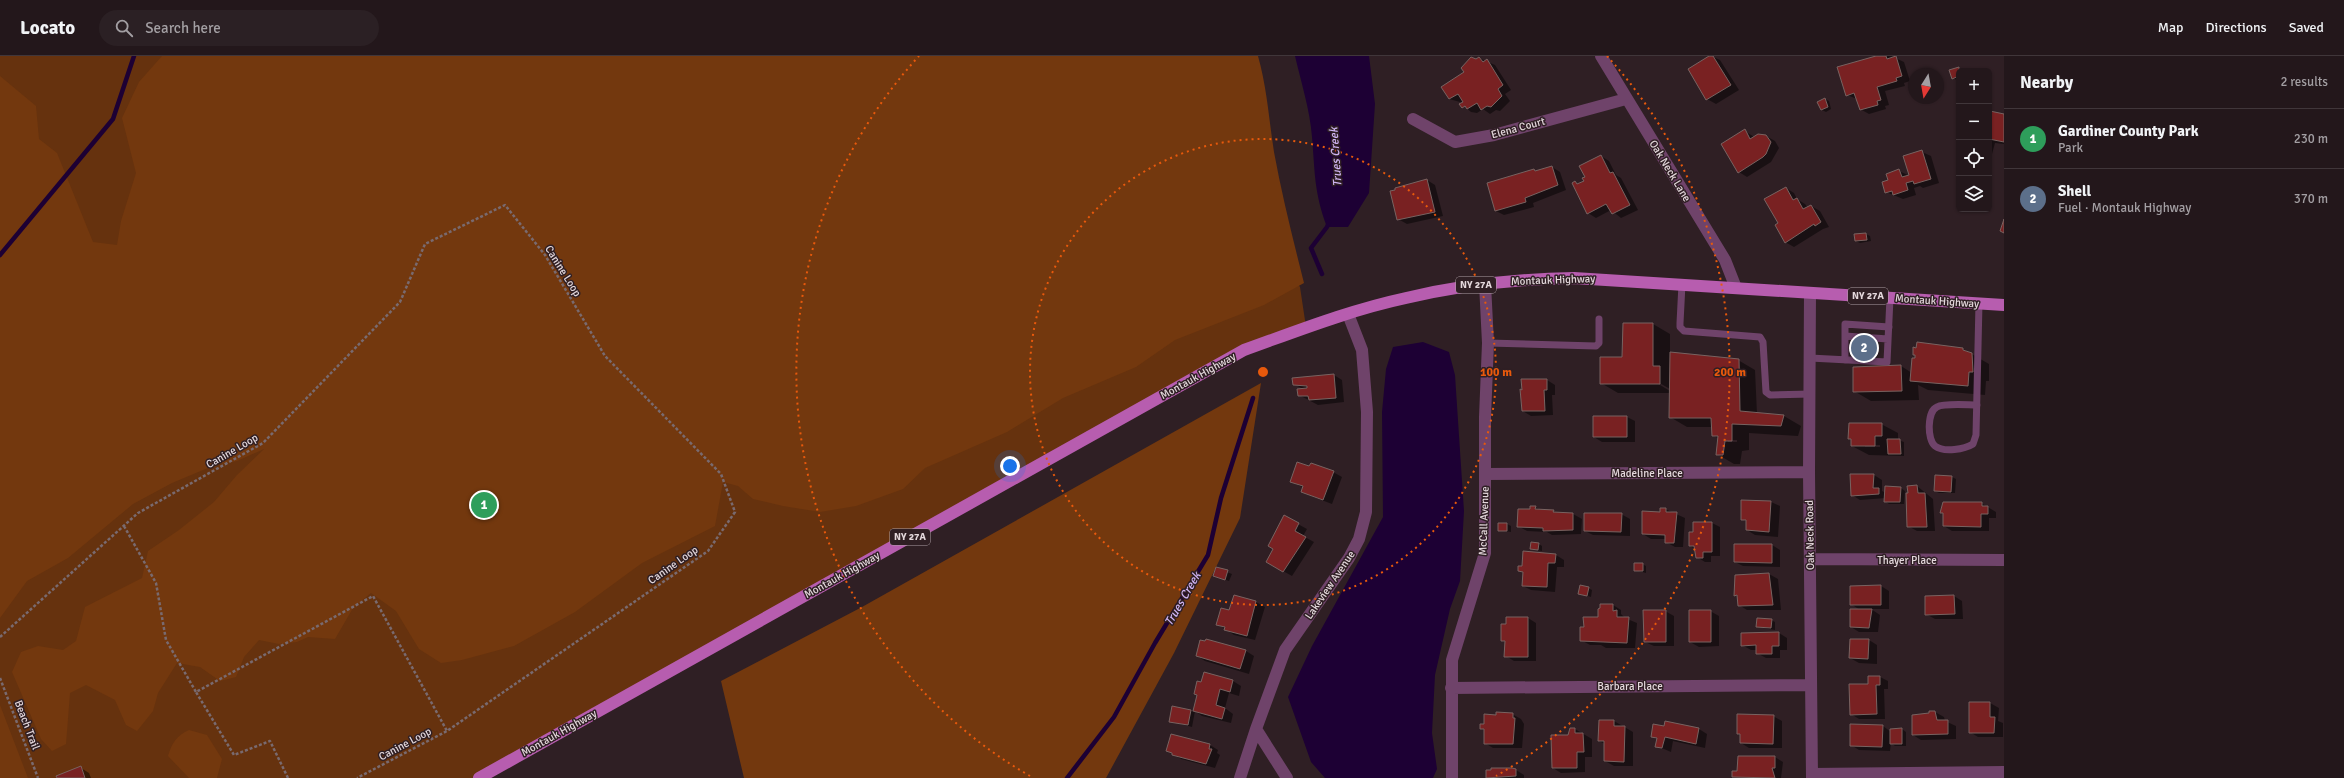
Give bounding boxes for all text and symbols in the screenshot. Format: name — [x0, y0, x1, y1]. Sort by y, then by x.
search box — [99, 10, 379, 46]
text: Locato — [20, 16, 75, 40]
icon: search — [113, 17, 135, 39]
text: Search here — [145, 19, 221, 37]
text: Map — [2158, 19, 2184, 36]
text: Directions — [2206, 19, 2267, 36]
text: Saved — [2289, 19, 2324, 36]
north arrow — [1908, 68, 1944, 104]
map controls — [1956, 68, 1992, 212]
button: + — [1956, 68, 1992, 104]
text: Nearby — [2020, 72, 2073, 93]
text: 2 results — [2280, 74, 2328, 90]
button: − — [1956, 104, 1992, 140]
street label: Elena Court — [1490, 115, 1547, 141]
text: Gardiner County Park — [2058, 122, 2199, 140]
water label: Trues Creek — [1326, 126, 1346, 187]
text: 1 — [2029, 131, 2037, 147]
text: 230 m — [2294, 131, 2328, 147]
street label: Oak Neck Lane — [1647, 138, 1693, 204]
button: locate — [1956, 140, 1992, 176]
text: Park — [2058, 140, 2083, 156]
button: layers — [1956, 176, 1992, 212]
text: Shell — [2058, 182, 2091, 200]
text: 2 — [2029, 191, 2037, 207]
text: 370 m — [2294, 191, 2328, 207]
text: Fuel · Montauk Highway — [2058, 200, 2191, 216]
street label: Canine Loop — [542, 243, 584, 299]
street label: Montauk Highway — [1511, 272, 1596, 288]
road number: NY 27A — [1456, 277, 1496, 293]
road number: NY 27A — [1848, 288, 1888, 304]
street label: Montauk Highway — [1894, 292, 1980, 310]
pin: 2 — [1851, 333, 1877, 363]
street label: Montauk Highway — [1158, 349, 1239, 402]
centre of rings — [1256, 365, 1270, 379]
text: 100 m — [1480, 365, 1512, 380]
text: 200 m — [1714, 365, 1746, 380]
street label: Canine Loop — [204, 431, 260, 471]
your location — [1000, 456, 1020, 476]
street label: Madeline Place — [1611, 467, 1683, 480]
street label: McCall Avenue — [1476, 486, 1492, 556]
pin: 1 — [471, 490, 497, 520]
street label: Oak Neck Road — [1803, 500, 1817, 570]
road number: NY 27A — [890, 529, 930, 545]
street label: Canine Loop — [646, 543, 701, 587]
street label: Montauk Highway — [802, 548, 883, 601]
street label: Lakeview Avenue — [1302, 548, 1358, 622]
street label: Thayer Place — [1877, 554, 1937, 567]
water label: Trues Creek — [1162, 569, 1205, 629]
street label: Barbara Place — [1597, 680, 1663, 693]
street label: Beach Trail — [12, 698, 42, 752]
street label: Montauk Highway — [519, 706, 600, 759]
street label: Canine Loop — [376, 725, 434, 763]

